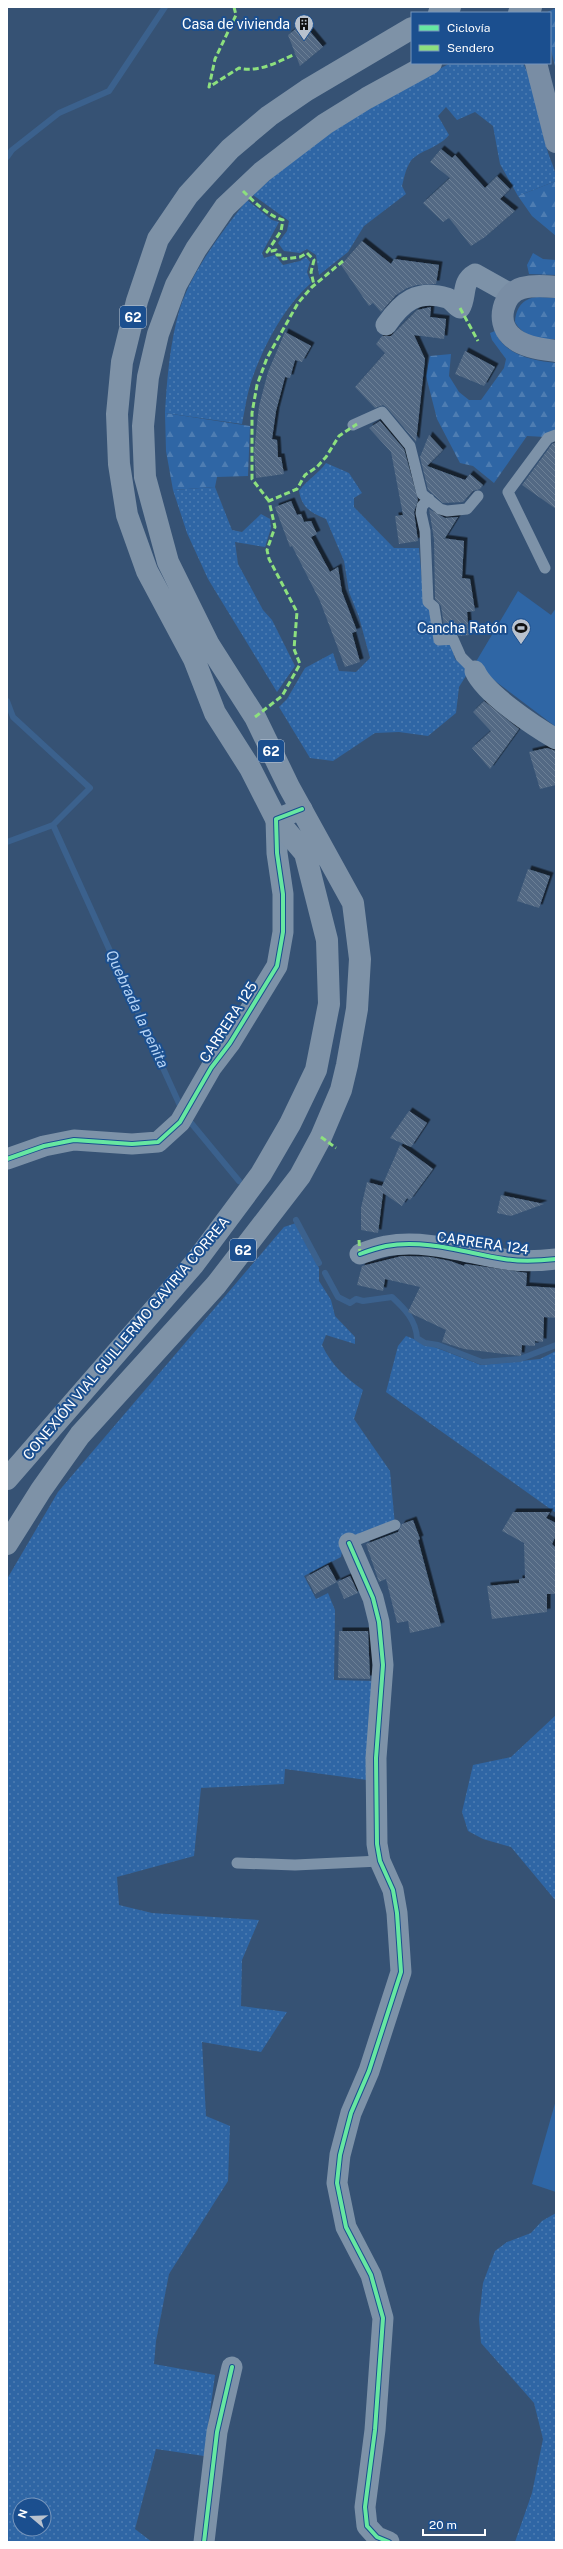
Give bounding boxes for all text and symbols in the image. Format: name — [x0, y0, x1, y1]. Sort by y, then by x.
legend — [411, 12, 551, 64]
building icon: Casa de vivienda — [293, 13, 315, 41]
place label: Casa de vivienda — [182, 16, 290, 32]
text: Ciclovía — [447, 21, 490, 35]
text: Sendero — [447, 41, 494, 55]
road number: 62 — [120, 306, 146, 328]
sports icon: Cancha Ratón — [510, 617, 532, 645]
place label: Cancha Ratón — [417, 620, 507, 636]
road number: 62 — [258, 740, 284, 762]
water label: Quebrada la peñita — [103, 947, 172, 1070]
street label: CARRERA 125 — [196, 979, 260, 1065]
street label: CONEXIÓN VIAL GUILLERMO GAVIRIA CORREA — [18, 1212, 233, 1463]
street label: CARRERA 124 — [436, 1229, 530, 1257]
road number: 62 — [230, 1239, 256, 1261]
north arrow — [12, 2497, 52, 2537]
text: N — [15, 2508, 30, 2520]
scale bar — [423, 2511, 485, 2537]
text: 20 m — [429, 2518, 457, 2532]

